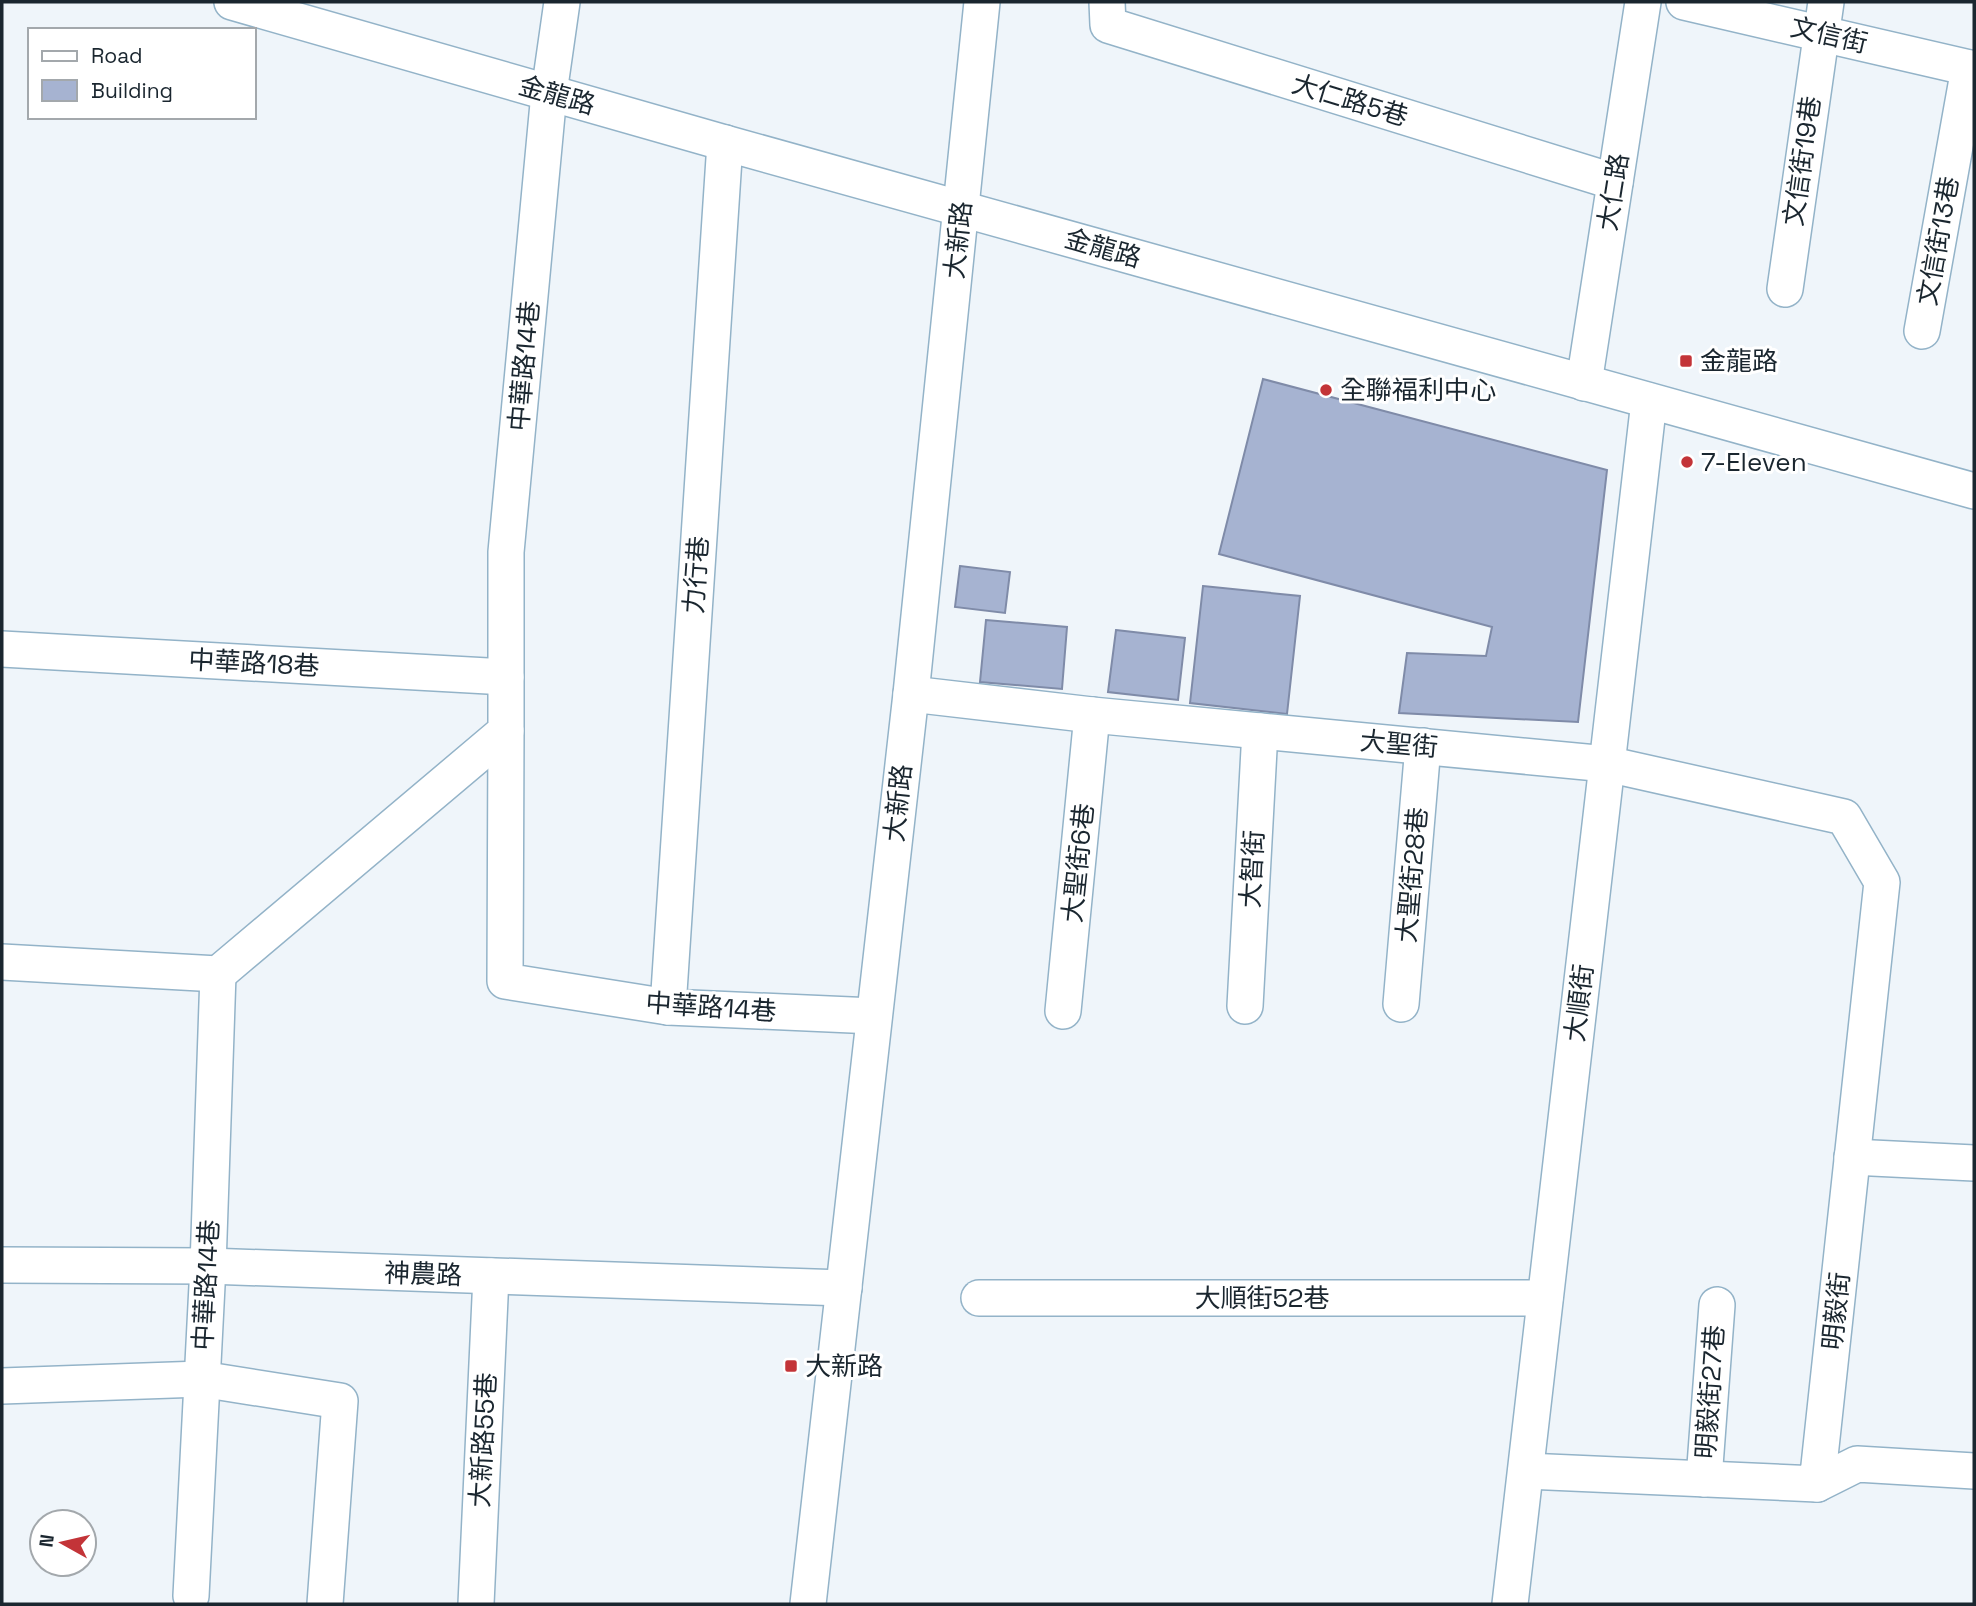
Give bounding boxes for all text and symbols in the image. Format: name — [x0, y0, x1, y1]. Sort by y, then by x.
street label: 文信街 — [1787, 10, 1871, 60]
legend — [28, 28, 256, 119]
text: Road — [91, 42, 143, 69]
street label: 大仁路5巷 — [1288, 66, 1412, 134]
street label: 金龍路 — [515, 68, 599, 122]
text: Building — [91, 77, 173, 104]
street label: 文信街19巷 — [1776, 94, 1828, 228]
street label: 大仁路 — [1590, 151, 1636, 233]
street label: 文信街13巷 — [1910, 174, 1966, 308]
street label: 大新路 — [937, 199, 979, 281]
street label: 金龍路 — [1061, 221, 1145, 275]
street label: 中華路14巷 — [501, 299, 547, 433]
place label: 金龍路 — [1700, 344, 1778, 378]
marker: 金龍路 — [1678, 353, 1694, 369]
place label: 全聯福利中心 — [1340, 373, 1496, 407]
marker: 全聯福利中心 — [1318, 382, 1334, 398]
place label: 7-Eleven — [1701, 445, 1807, 479]
marker: 7-Eleven — [1679, 454, 1695, 470]
street label: 力行巷 — [676, 535, 716, 615]
street label: 中華路18巷 — [188, 643, 320, 683]
street label: 大聖街 — [1359, 724, 1439, 764]
street label: 大新路 — [877, 762, 919, 844]
street label: 大聖街6巷 — [1055, 802, 1101, 924]
street label: 大聖街28巷 — [1389, 806, 1435, 944]
street label: 大智街 — [1233, 829, 1271, 909]
street label: 大順街 — [1557, 962, 1601, 1044]
street label: 中華路14巷 — [644, 985, 778, 1029]
street label: 中華路14巷 — [186, 1219, 226, 1351]
street label: 神農路 — [383, 1256, 463, 1292]
street label: 明毅街 — [1815, 1270, 1857, 1352]
street label: 大順街52巷 — [1194, 1281, 1330, 1315]
street label: 明毅街27巷 — [1688, 1324, 1732, 1460]
place label: 大新路 — [805, 1349, 883, 1383]
marker: 大新路 — [783, 1358, 799, 1374]
street label: 大新路55巷 — [462, 1372, 504, 1508]
north arrow — [28, 1508, 98, 1578]
text: N — [33, 1533, 60, 1549]

